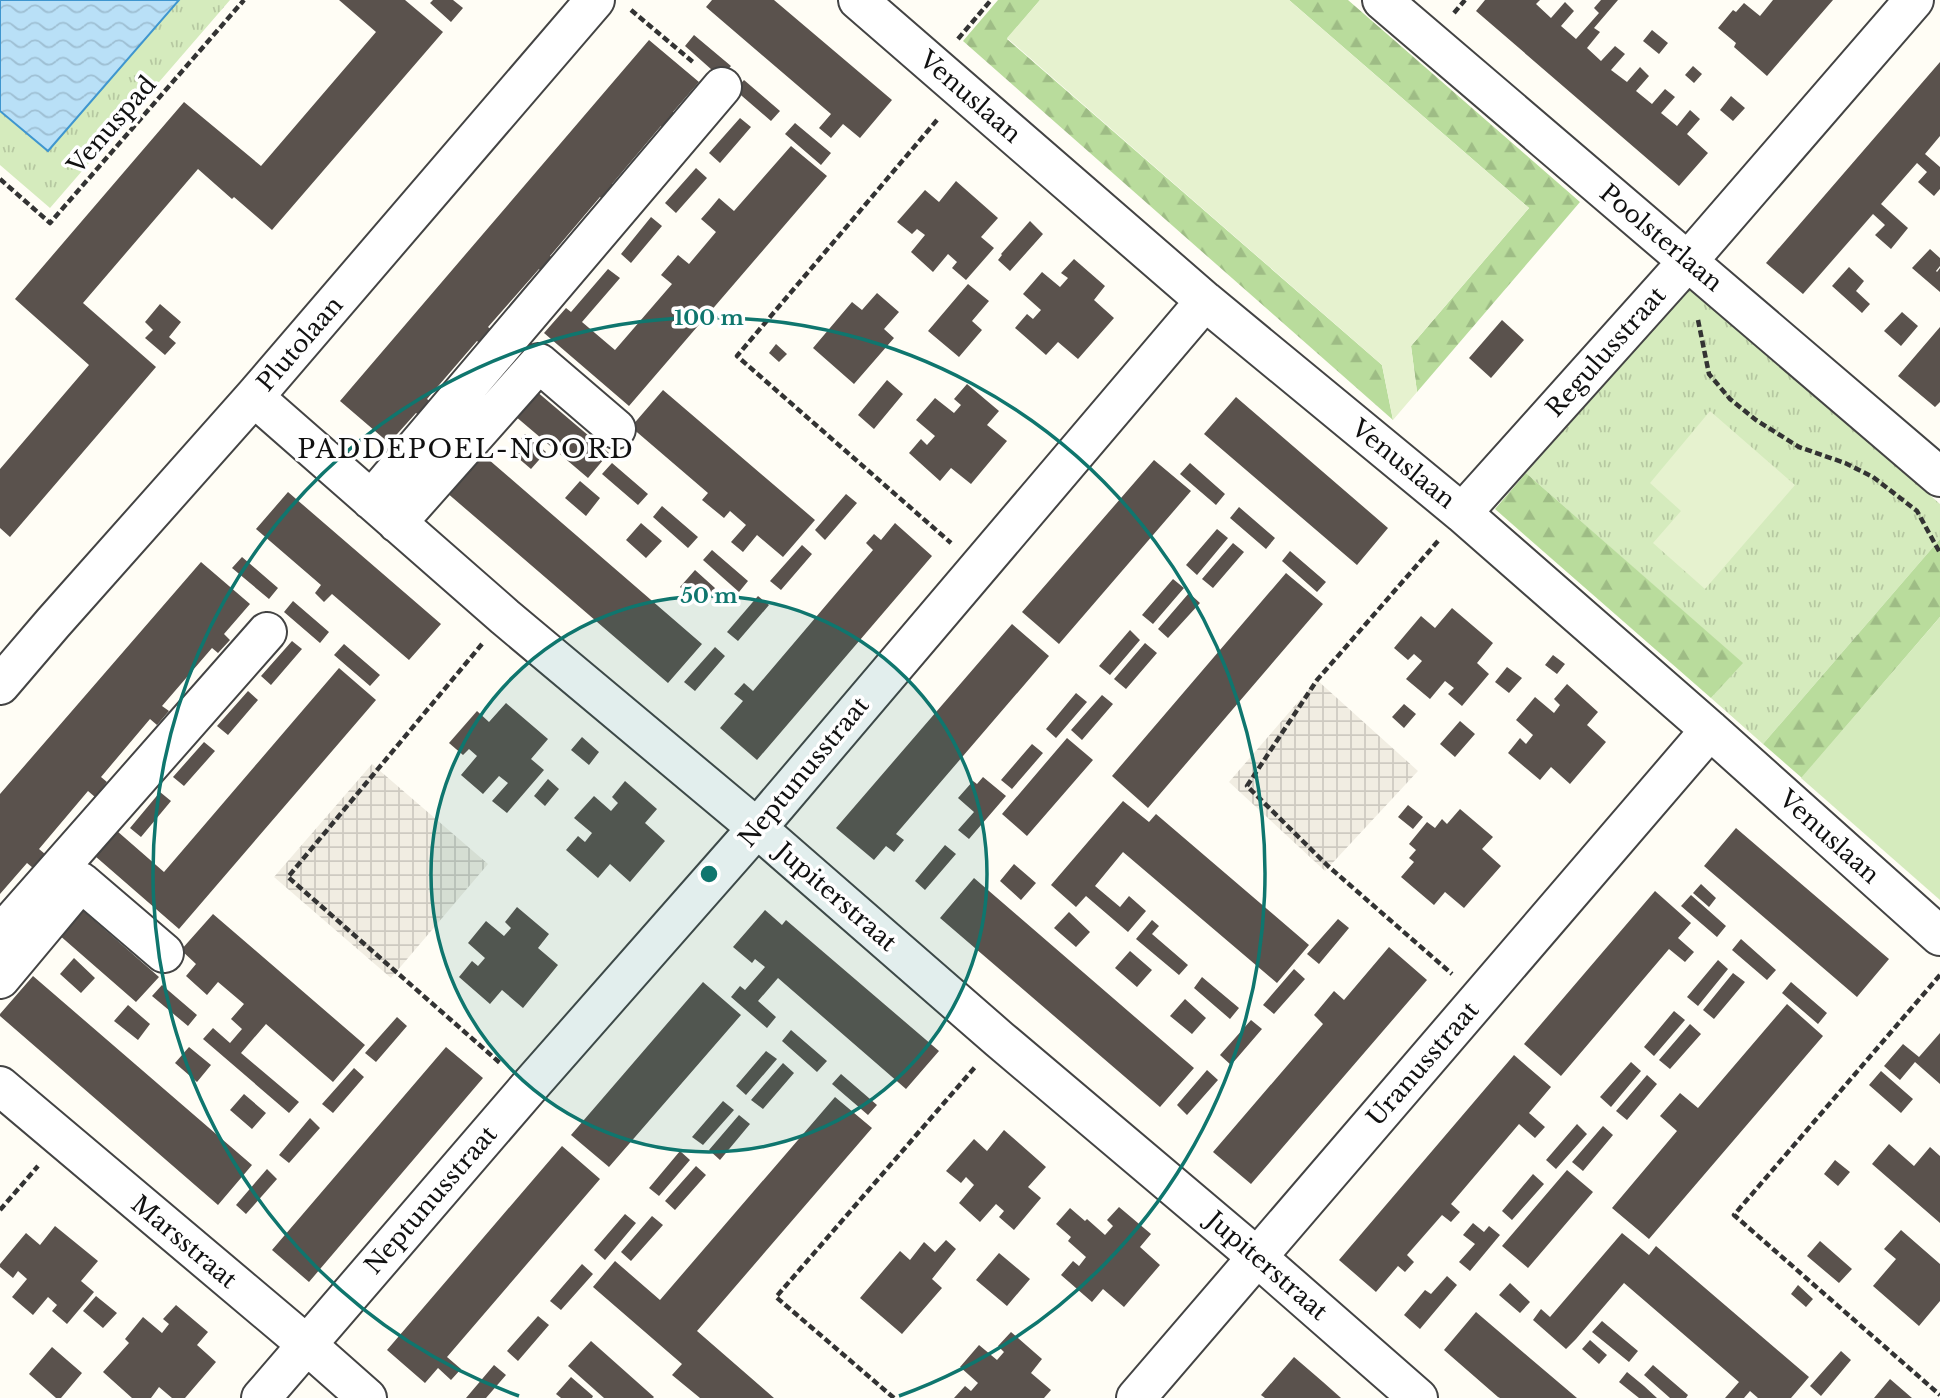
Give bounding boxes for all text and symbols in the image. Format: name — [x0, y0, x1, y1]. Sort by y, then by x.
street label: Venuslaan — [913, 44, 1027, 149]
street label: Venuspad — [61, 70, 162, 180]
street label: Poolsterlaan — [1594, 178, 1729, 297]
street label: Regulusstraat — [1540, 281, 1672, 423]
street label: Plutolaan — [251, 290, 349, 397]
text: 100 m — [674, 305, 744, 331]
street label: Venuslaan — [1345, 412, 1461, 514]
district label: PADDEPOEL-NOORD — [297, 433, 635, 465]
text: 50 m — [680, 583, 738, 609]
street label: Neptunusstraat — [732, 691, 875, 853]
street label: Venuslaan — [1772, 783, 1885, 889]
street label: Jupiterstraat — [768, 834, 903, 957]
centre of rings — [697, 862, 721, 886]
street label: Uranusstraat — [1361, 996, 1484, 1132]
street label: Neptunusstraat — [358, 1120, 503, 1280]
street label: Marsstraat — [126, 1189, 243, 1294]
street label: Jupiterstraat — [1199, 1203, 1334, 1326]

